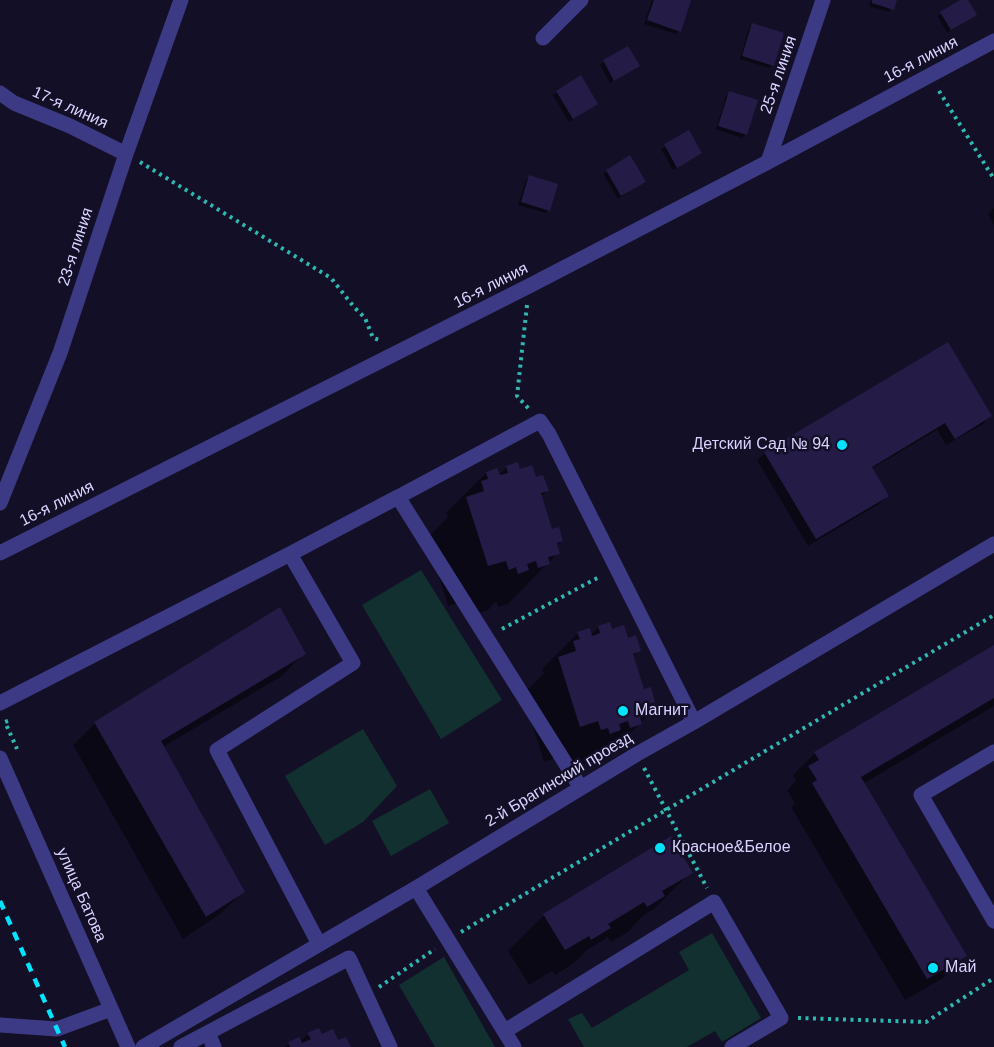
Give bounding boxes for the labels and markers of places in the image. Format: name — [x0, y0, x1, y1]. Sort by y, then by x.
place label: Детский Сад № 94 — [693, 435, 830, 455]
marker: Детский Сад № 94 — [835, 438, 849, 452]
place label: Магнит — [635, 701, 688, 721]
marker: Магнит — [616, 704, 630, 718]
place label: Красное&Белое — [672, 838, 791, 858]
marker: Красное&Белое — [653, 841, 667, 855]
place label: Май — [945, 958, 976, 978]
marker: Май — [926, 961, 940, 975]

